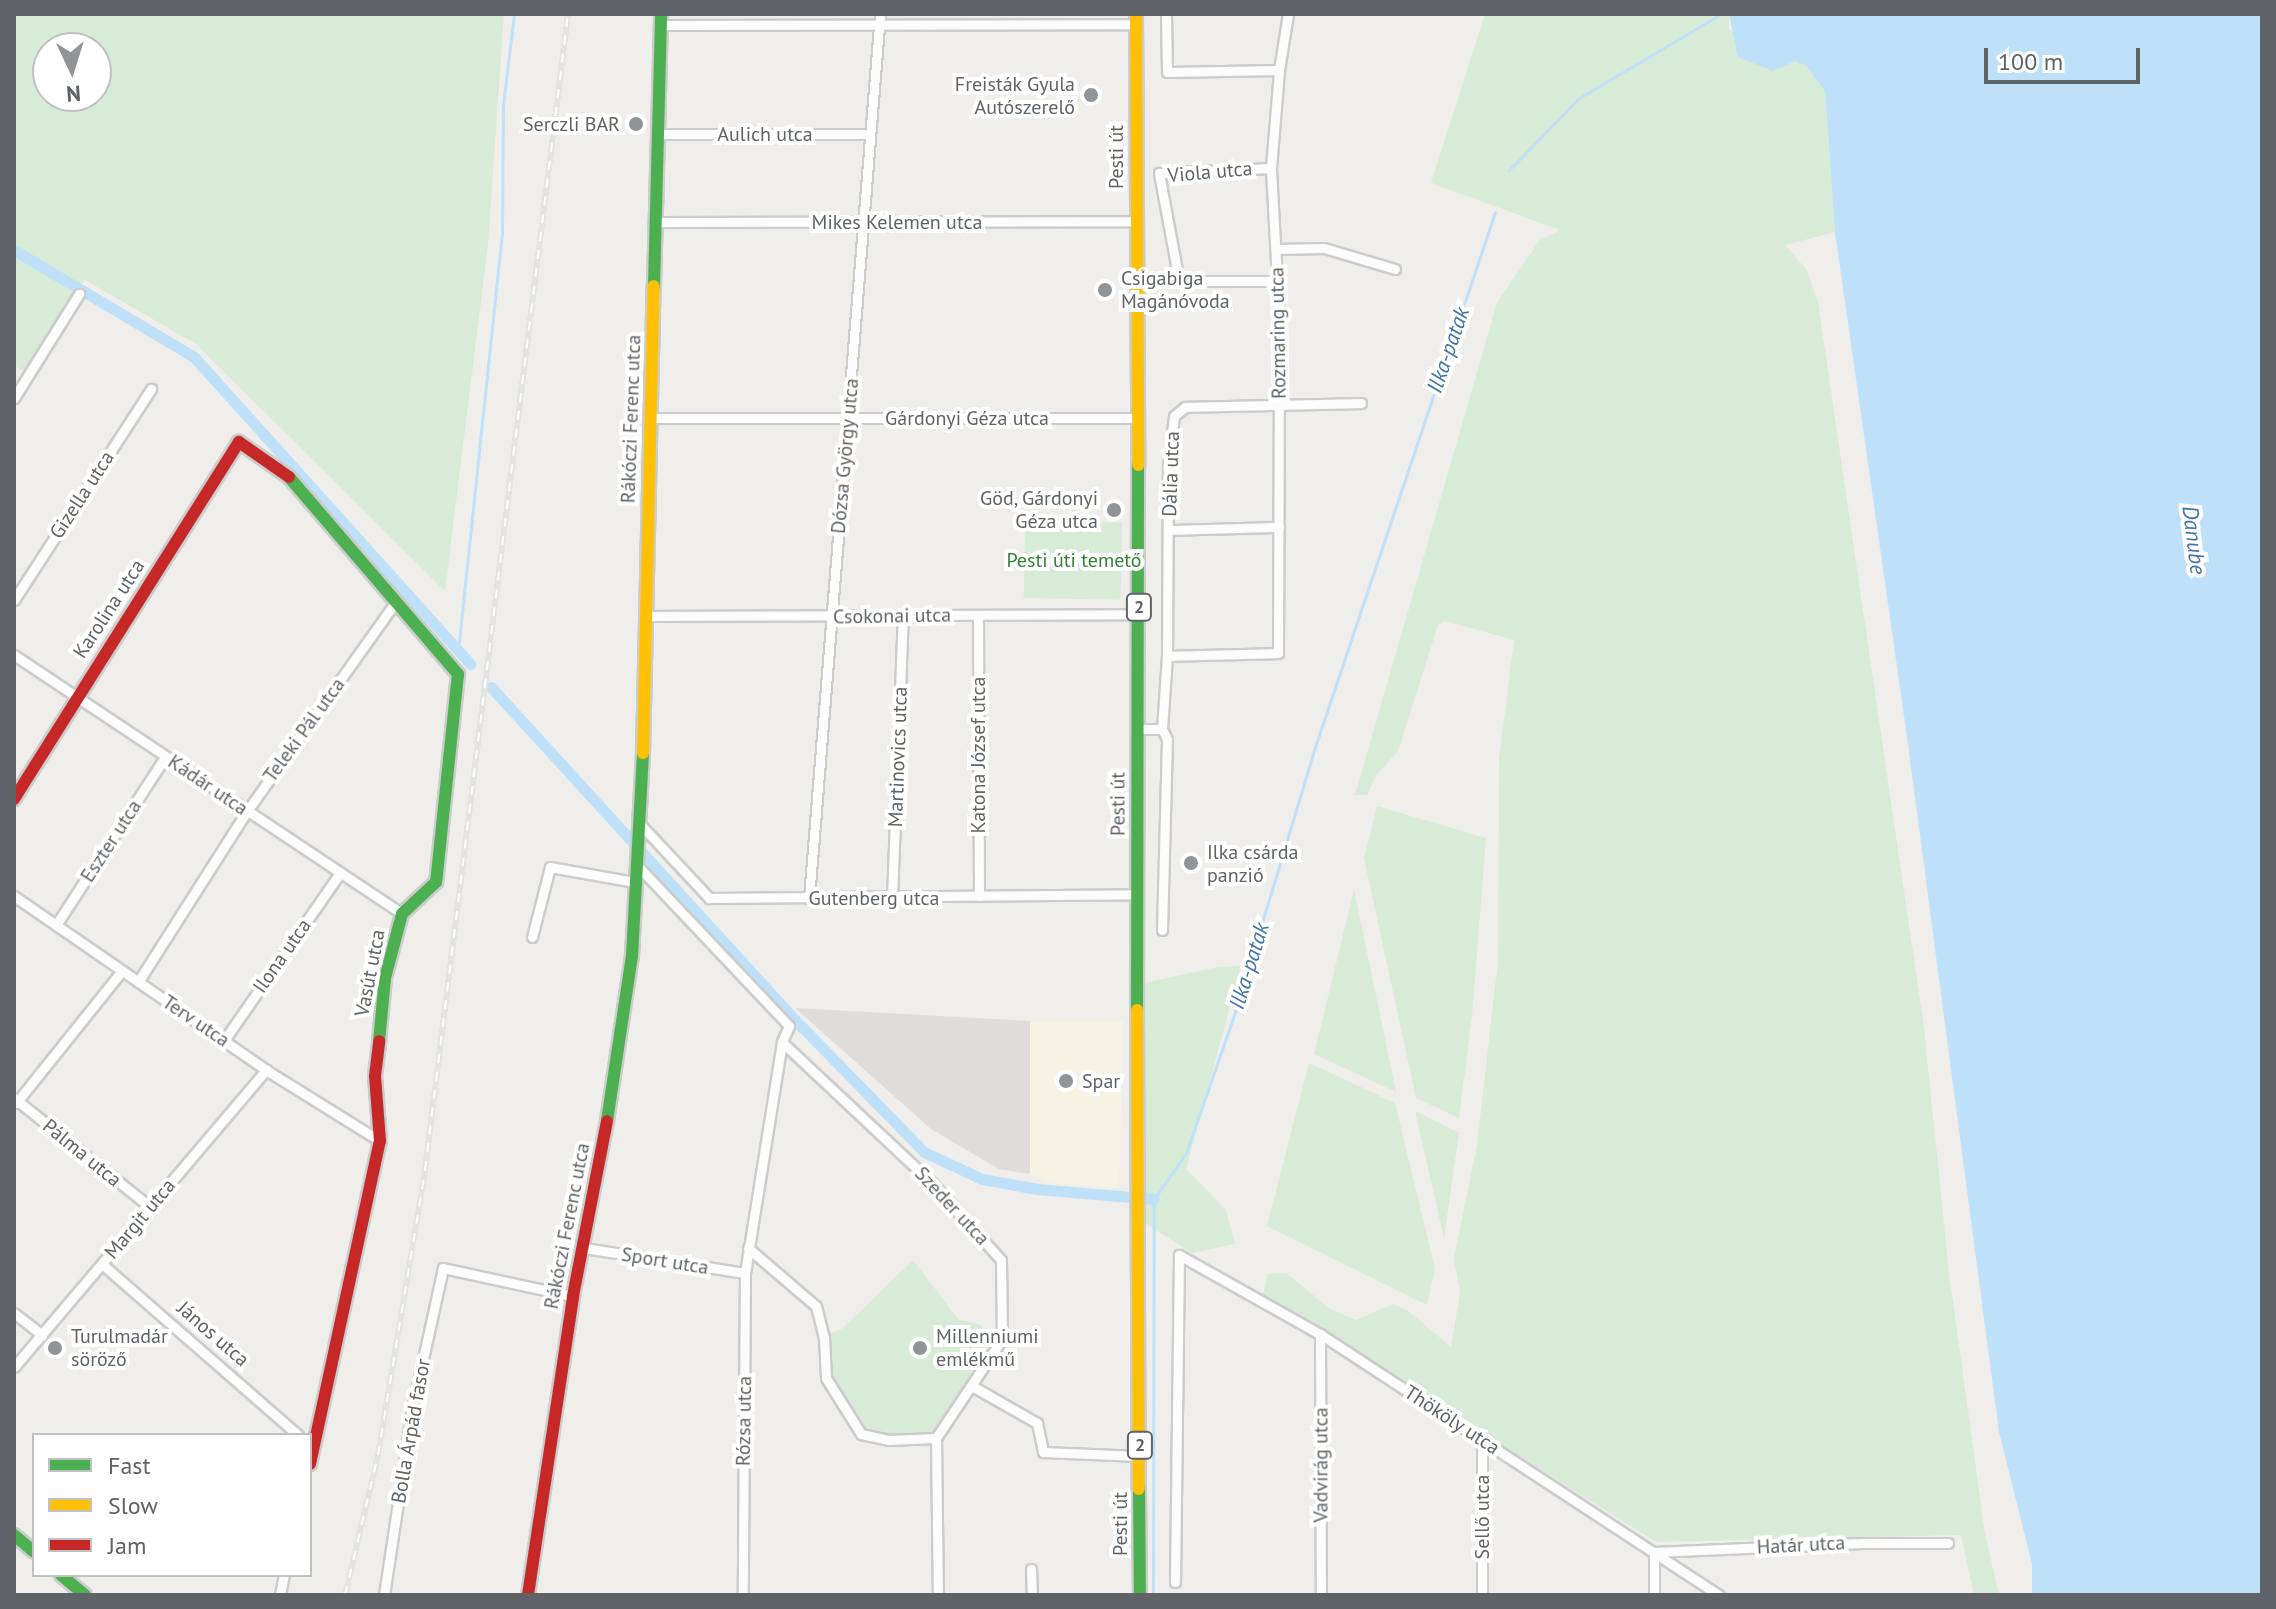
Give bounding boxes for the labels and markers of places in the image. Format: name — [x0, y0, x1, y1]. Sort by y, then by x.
place label: Freisták Gyula Autószerelő — [954, 72, 1075, 119]
marker: Freisták Gyula Autószerelő — [1082, 86, 1100, 104]
place label: Serczli BAR — [523, 112, 620, 136]
marker: Serczli BAR — [627, 115, 645, 133]
place label: Csigabiga Magánóvoda — [1121, 266, 1230, 313]
marker: Csigabiga Magánóvoda — [1096, 281, 1114, 299]
place label: Göd, Gárdonyi Géza utca — [978, 486, 1098, 533]
marker: Göd, Gárdonyi Géza utca — [1105, 501, 1123, 519]
place label: Ilka csárda panzió — [1207, 840, 1298, 887]
marker: Ilka csárda panzió — [1182, 854, 1200, 872]
place label: Spar — [1082, 1069, 1120, 1093]
marker: Spar — [1057, 1072, 1075, 1090]
place label: Turulmadár söröző — [71, 1324, 168, 1371]
place label: Millenniumi emlékmű — [936, 1324, 1039, 1371]
marker: Turulmadár söröző — [46, 1339, 64, 1357]
marker: Millenniumi emlékmű — [911, 1339, 929, 1357]

